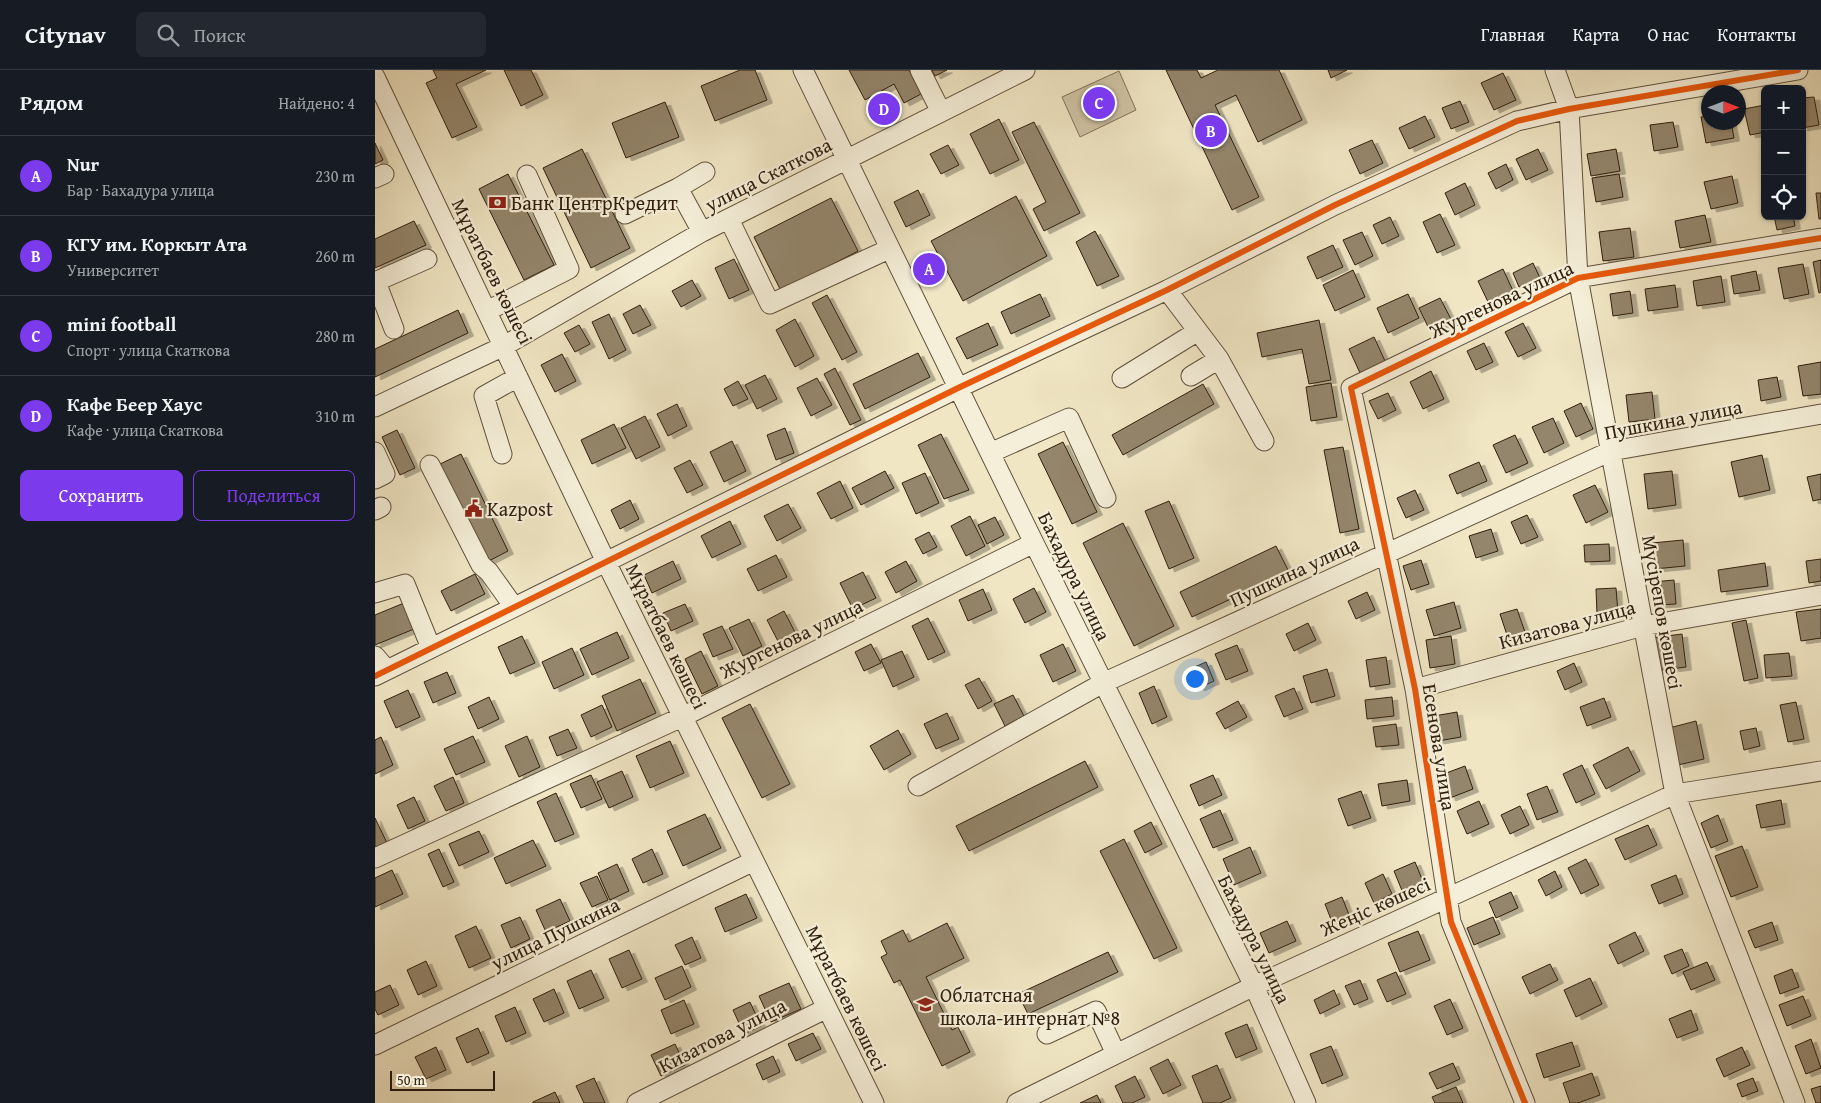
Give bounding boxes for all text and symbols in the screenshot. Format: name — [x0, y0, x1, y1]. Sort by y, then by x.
search box — [136, 12, 486, 57]
text: Citynav — [25, 17, 106, 52]
icon: search — [154, 21, 182, 49]
text: Поиск — [194, 21, 245, 49]
text: Главная — [1481, 21, 1545, 48]
text: Карта — [1573, 21, 1619, 48]
text: О нас — [1647, 21, 1689, 48]
text: Контакты — [1717, 21, 1796, 48]
pin: C — [1083, 84, 1115, 122]
north arrow — [1701, 85, 1746, 130]
map controls — [1761, 85, 1806, 220]
button: + — [1761, 85, 1806, 130]
text: Рядом — [20, 87, 83, 118]
pin: D — [868, 90, 900, 128]
text: Найдено: 4 — [278, 91, 355, 115]
pin: B — [1195, 112, 1227, 150]
street label: улица Скаткова — [699, 129, 837, 219]
button: − — [1761, 130, 1806, 175]
text: Nur — [67, 150, 99, 178]
text: A — [31, 164, 41, 188]
text: 230 m — [315, 164, 355, 188]
button: locate — [1761, 175, 1806, 220]
text: Бар · Бахадура улица — [67, 178, 214, 202]
place label: Банк ЦентрКредит — [511, 188, 678, 217]
bank icon: Банк ЦентрКредит — [487, 192, 507, 212]
street label: Мұратбаев көшесі — [445, 193, 541, 349]
text: КГУ им. Коркыт Ата — [67, 230, 247, 258]
text: B — [31, 244, 41, 268]
text: 260 m — [315, 244, 355, 268]
pin: A — [913, 250, 945, 288]
street label: Жургенова улица — [1423, 253, 1578, 346]
text: Университет — [67, 258, 159, 282]
text: mini football — [67, 310, 176, 338]
text: C — [31, 324, 41, 348]
text: 280 m — [315, 324, 355, 348]
text: Спорт · улица Скаткова — [67, 338, 230, 362]
text: Кафе Беер Хаус — [67, 390, 202, 418]
street label: Пушкина улица — [1601, 391, 1745, 447]
text: D — [31, 404, 41, 428]
text: 310 m — [315, 404, 355, 428]
text: Кафе · улица Скаткова — [67, 418, 223, 442]
button: Сохранить — [20, 470, 183, 521]
button: Поделиться — [193, 470, 355, 521]
place label: Kazpost — [487, 494, 553, 523]
public building icon: Kazpost — [463, 498, 483, 518]
street label: Бахадура улица — [1031, 507, 1119, 646]
street label: Пушкина улица — [1224, 528, 1364, 614]
street label: Мүсірепов көшесі — [1635, 533, 1691, 692]
street label: Мұратбаев көшесі — [619, 558, 715, 714]
street label: Жургенова улица — [714, 591, 868, 686]
street label: Кизатова улица — [1496, 592, 1639, 656]
your location — [1182, 666, 1208, 692]
street label: Есенова улица — [1416, 682, 1464, 813]
street label: Жеңіс көшесі — [1314, 869, 1435, 944]
street label: Бахадура улица — [1211, 870, 1299, 1009]
street label: улица Пушкина — [485, 889, 625, 977]
street label: Мұратбаев көшесі — [799, 920, 895, 1076]
place label: Облатсная школа-интернат №8 — [940, 980, 1120, 1032]
street label: Кизатова улица — [653, 990, 791, 1080]
school or university icon: Облатсная школа-интернат №8 — [916, 995, 936, 1015]
scale bar — [390, 1068, 495, 1091]
text: 50 m — [397, 1070, 425, 1090]

